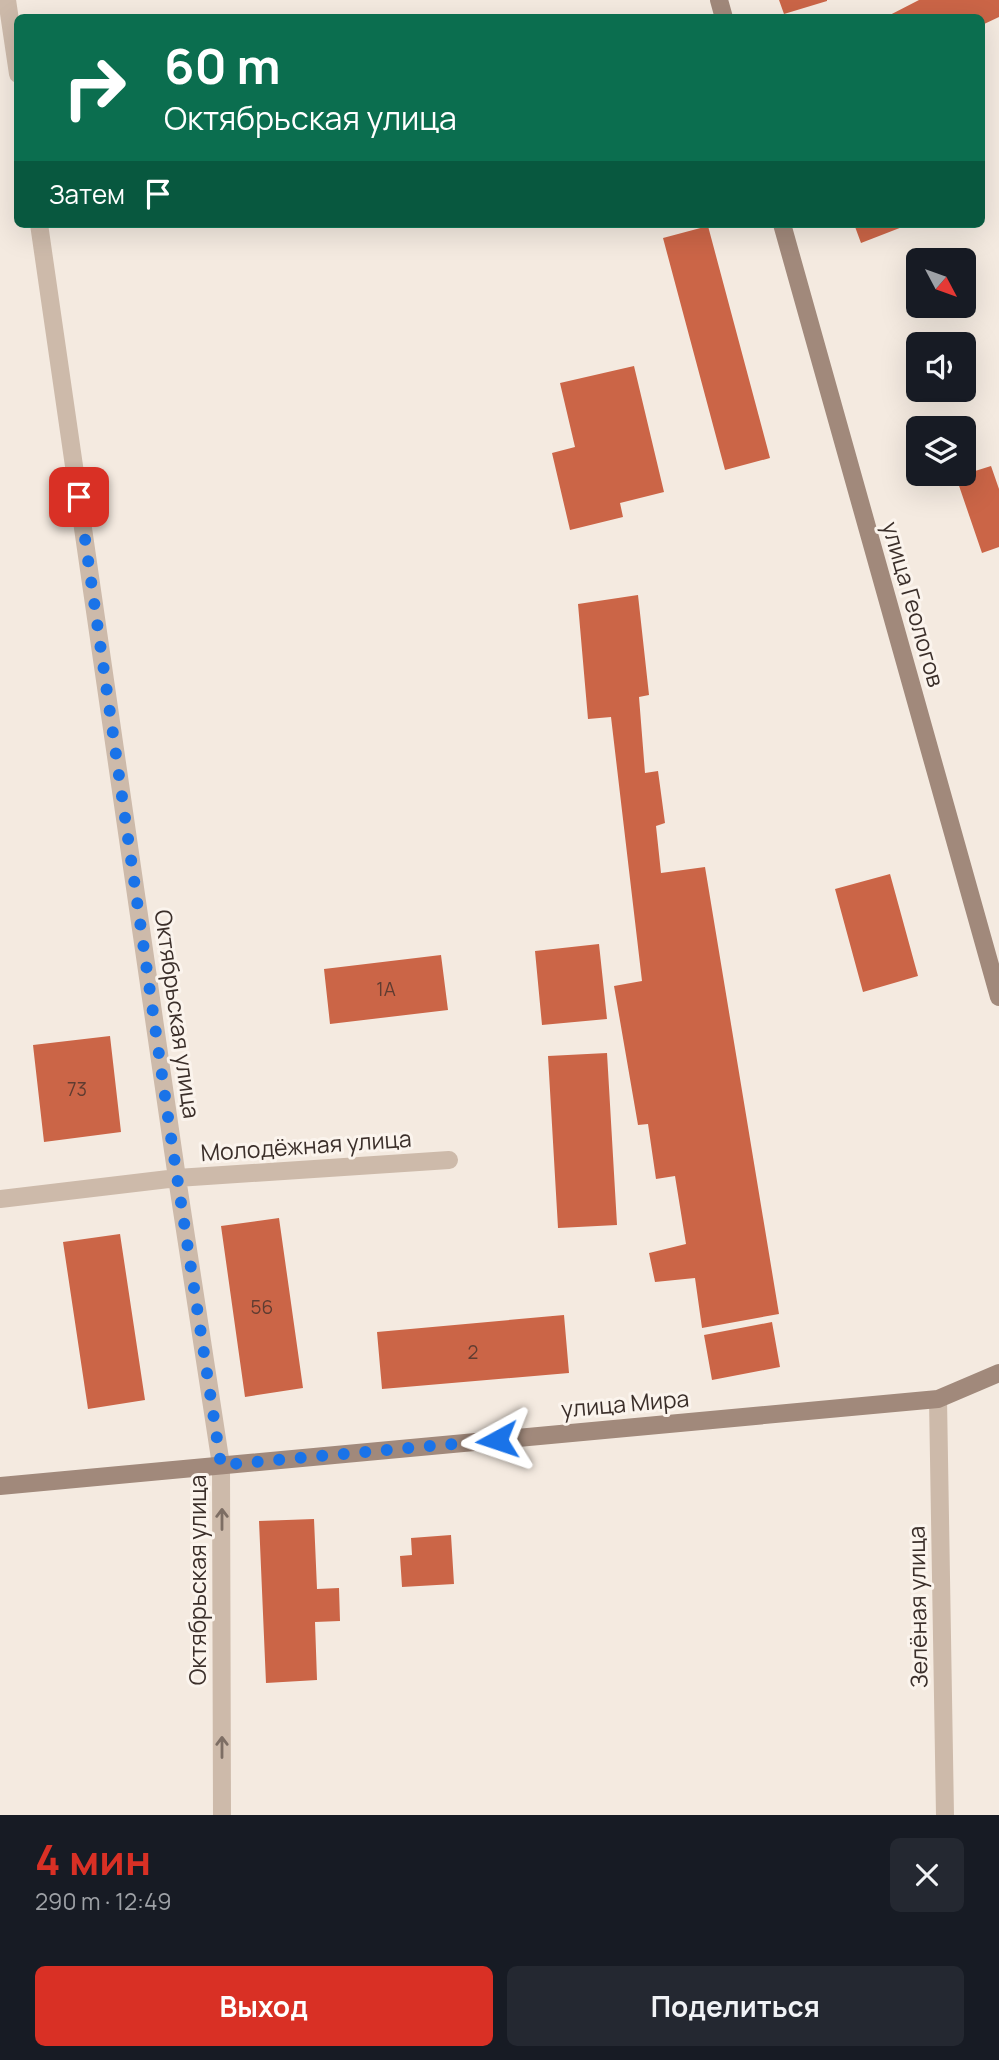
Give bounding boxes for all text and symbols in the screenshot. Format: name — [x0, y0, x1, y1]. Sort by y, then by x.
text: 60 m — [164, 32, 281, 99]
icon: right — [49, 42, 140, 133]
text: Октябрьская улица — [164, 96, 457, 140]
icon: arrive — [139, 175, 177, 213]
text: Затем — [49, 176, 125, 212]
north arrow — [906, 248, 976, 318]
map controls — [906, 248, 976, 486]
button: sound — [906, 332, 976, 402]
button: layers — [906, 416, 976, 486]
pin — [49, 467, 109, 527]
icon: arrive — [60, 478, 98, 516]
street label: улица Геологов — [875, 518, 953, 690]
street label: Октябрьская улица — [148, 908, 208, 1120]
house number: 1А — [376, 976, 396, 1002]
house number: 73 — [67, 1076, 87, 1102]
street label: Молодёжная улица — [200, 1122, 412, 1168]
house number: 56 — [251, 1294, 273, 1320]
house number: 2 — [468, 1339, 478, 1365]
street label: улица Мира — [560, 1381, 690, 1425]
position arrow — [460, 1403, 534, 1477]
street label: Октябрьская улица — [181, 1475, 213, 1685]
one-way arrow — [215, 1508, 229, 1531]
street label: Зелёная улица — [900, 1525, 934, 1689]
one-way arrow — [215, 1736, 229, 1759]
text: 4 мин — [35, 1830, 151, 1888]
button: close — [890, 1838, 964, 1912]
text: 290 m · 12:49 — [35, 1885, 171, 1917]
button: Выход — [35, 1966, 493, 2046]
button: Поделиться — [507, 1966, 964, 2046]

